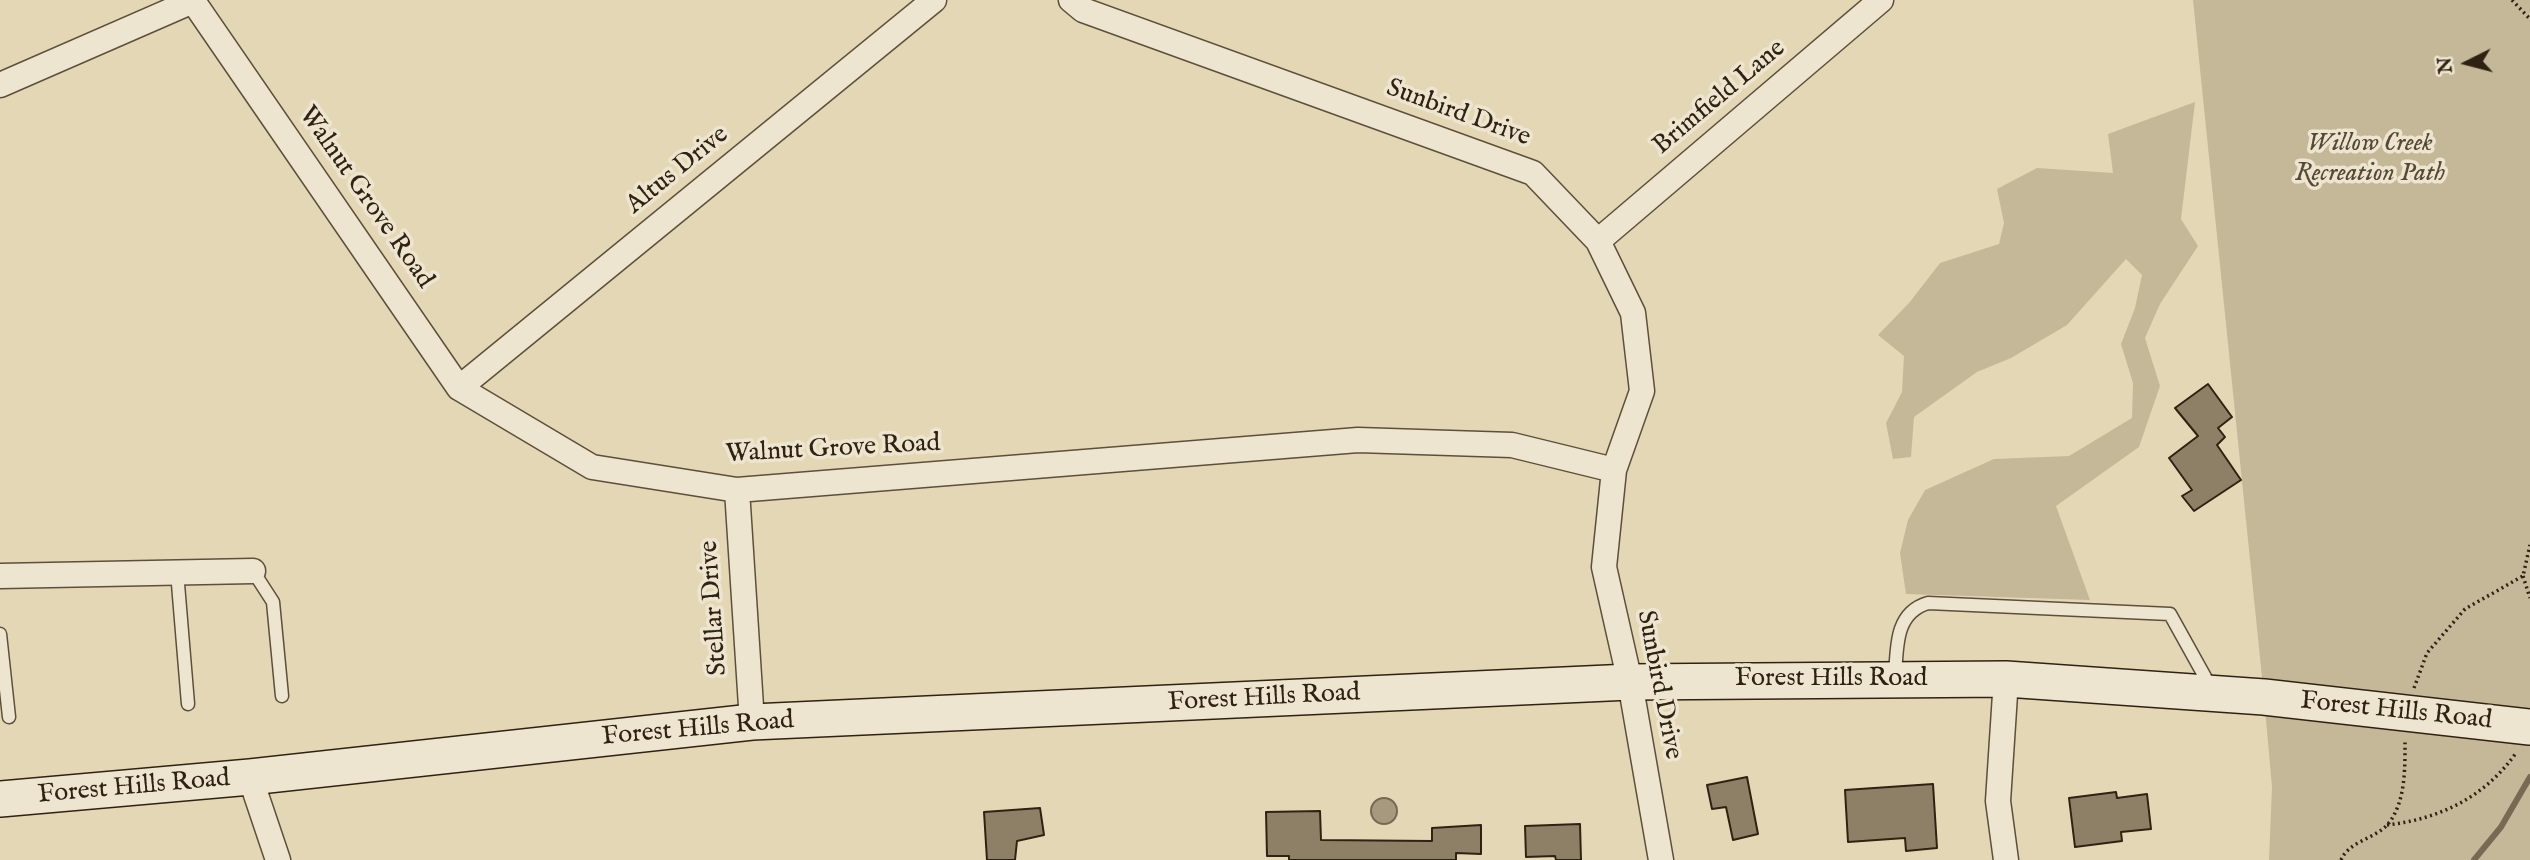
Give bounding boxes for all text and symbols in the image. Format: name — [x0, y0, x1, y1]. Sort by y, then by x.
north arrow — [2432, 28, 2502, 98]
street label: Brimfield Lane — [1648, 34, 1792, 162]
text: N — [2433, 56, 2459, 75]
street label: Sunbird Drive — [1382, 74, 1534, 154]
street label: Walnut Grove Road — [291, 101, 439, 295]
street label: Altus Drive — [621, 120, 735, 222]
park label: Willow Creek Recreation Path — [2295, 129, 2445, 190]
street label: Walnut Grove Road — [725, 429, 941, 471]
street label: Stellar Drive — [695, 539, 735, 677]
street label: Sunbird Drive — [1628, 608, 1688, 762]
street label: Forest Hills Road — [1735, 664, 1927, 696]
street label: Forest Hills Road — [1167, 678, 1361, 720]
street label: Forest Hills Road — [2299, 686, 2493, 738]
street label: Forest Hills Road — [601, 706, 795, 754]
street label: Forest Hills Road — [37, 764, 231, 812]

